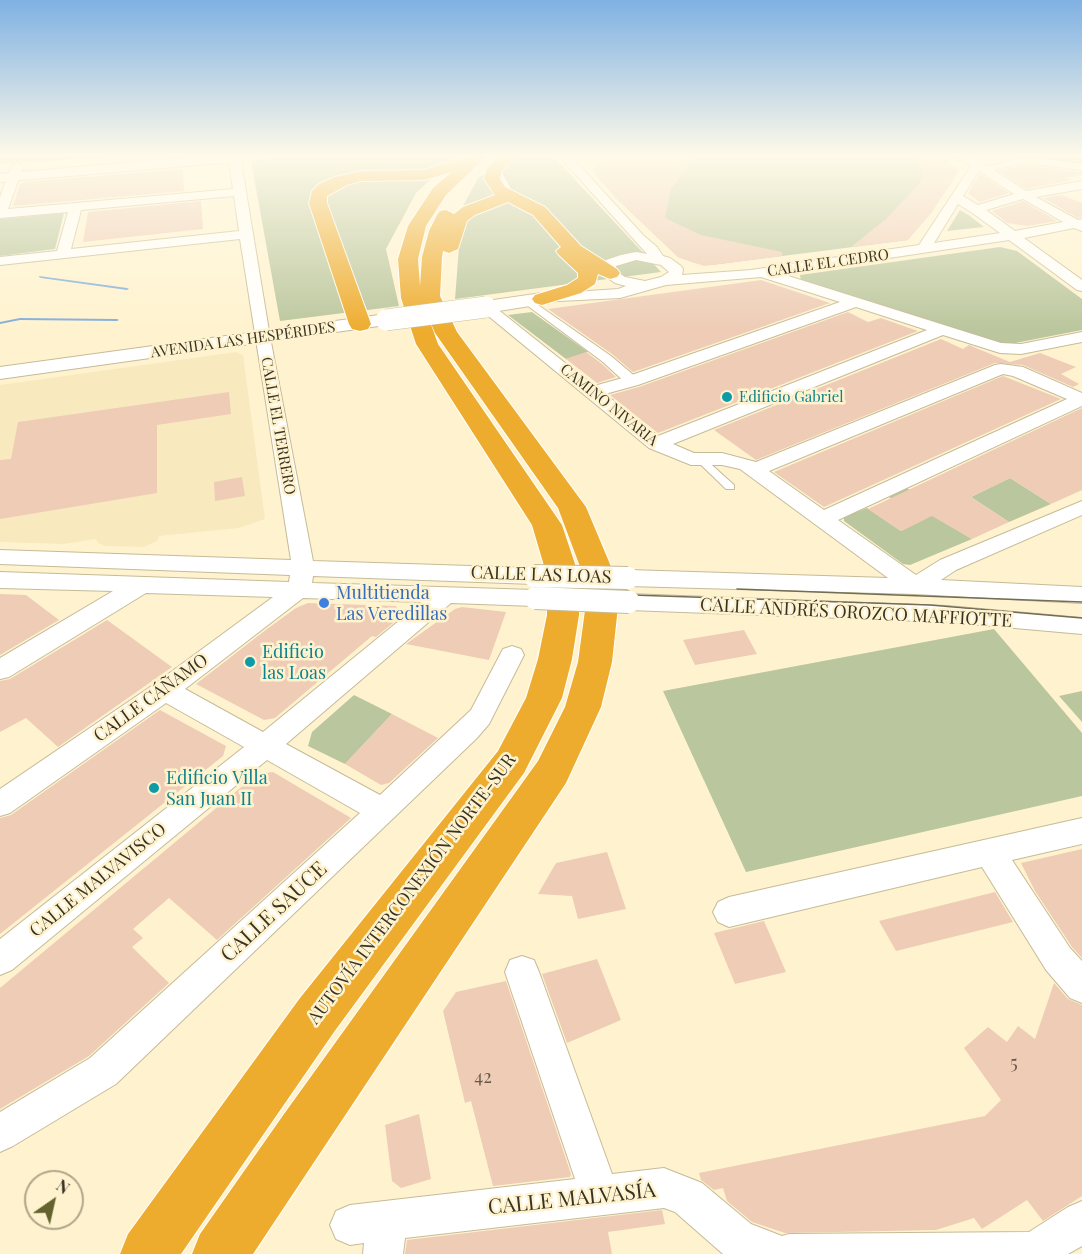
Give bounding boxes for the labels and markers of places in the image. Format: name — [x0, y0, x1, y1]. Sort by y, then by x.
place label: Edificio Gabriel — [739, 388, 844, 406]
marker: Edificio Gabriel — [720, 390, 734, 404]
place label: Multitienda Las Veredillas — [336, 582, 447, 624]
marker: Multitienda Las Veredillas — [317, 596, 331, 610]
place label: Edificio las Loas — [262, 641, 326, 684]
marker: Edificio las Loas — [243, 655, 257, 669]
place label: Edificio Villa San Juan II — [166, 767, 268, 810]
marker: Edificio Villa San Juan II — [147, 781, 161, 795]

